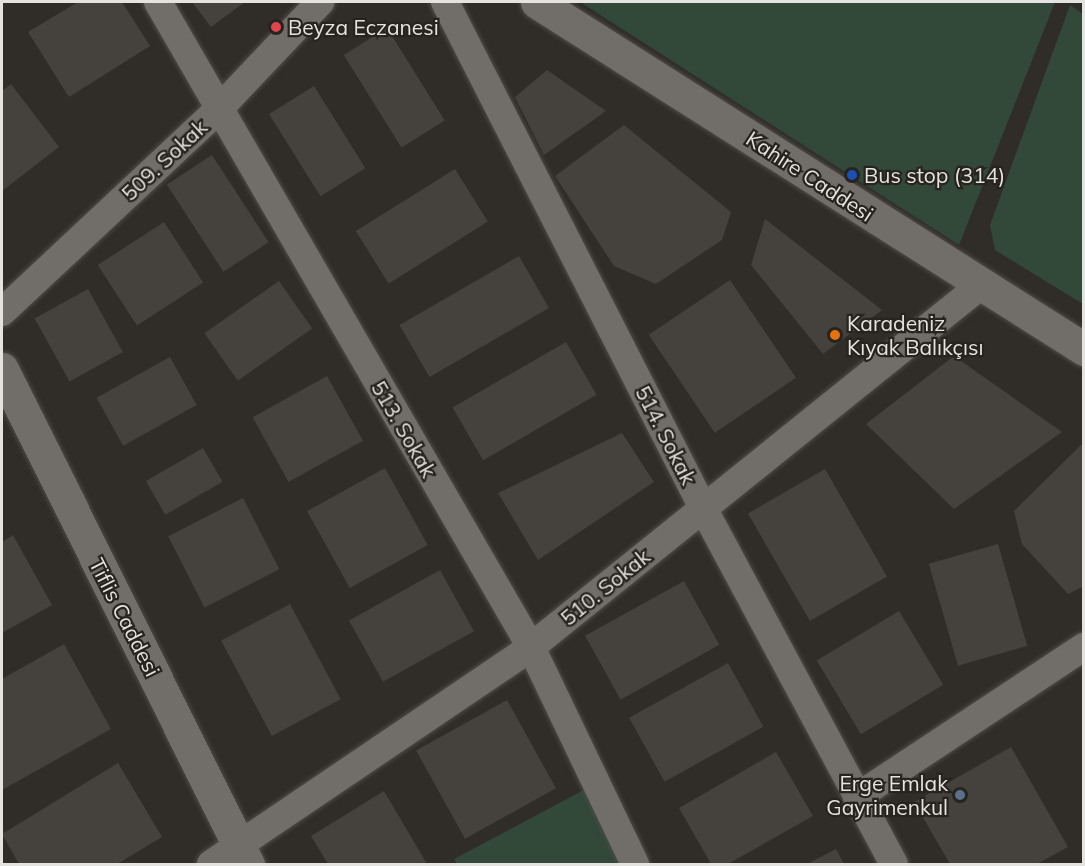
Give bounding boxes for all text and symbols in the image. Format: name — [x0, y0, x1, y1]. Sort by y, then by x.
place label: Beyza Eczanesi — [288, 14, 439, 40]
marker: Beyza Eczanesi — [269, 20, 283, 34]
street label: 509. Sokak — [116, 114, 212, 206]
street label: Kahire Caddesi — [742, 126, 878, 226]
place label: Bus stop (314) — [864, 162, 1005, 188]
marker: Bus stop (314) — [845, 168, 859, 182]
place label: Karadeniz Kıyak Balıkçısı — [847, 310, 983, 360]
marker: Karadeniz Kıyak Balıkçısı — [828, 328, 842, 342]
street label: 513. Sokak — [366, 376, 442, 482]
street label: 514. Sokak — [630, 381, 702, 489]
street label: 510. Sokak — [555, 543, 655, 631]
street label: Tiflis Caddesi — [84, 554, 166, 680]
place label: Erge Emlak Gayrimenkul — [826, 770, 948, 820]
marker: Erge Emlak Gayrimenkul — [953, 788, 967, 802]

